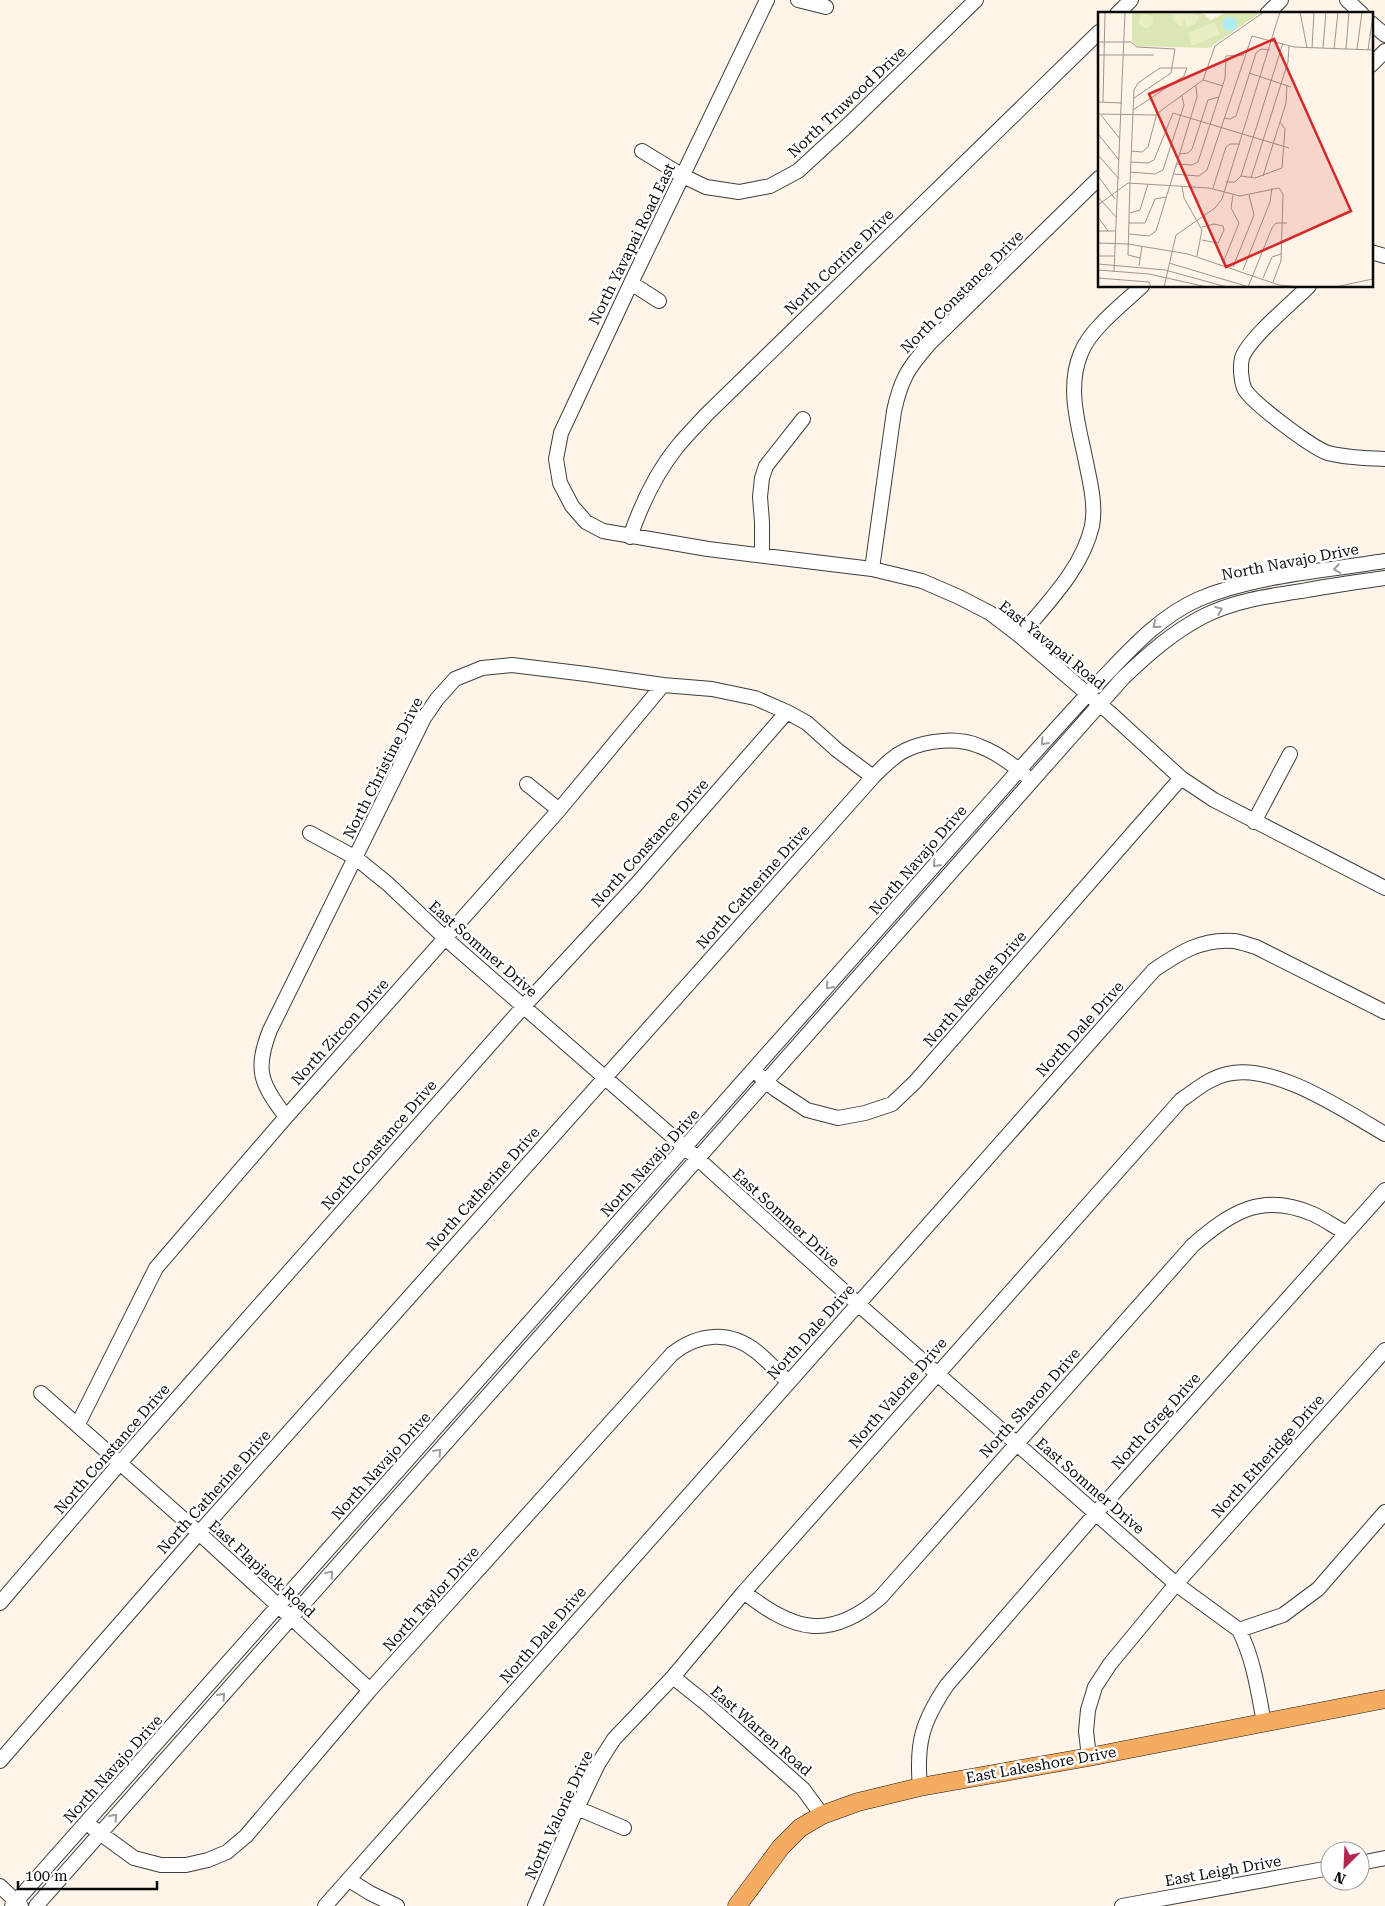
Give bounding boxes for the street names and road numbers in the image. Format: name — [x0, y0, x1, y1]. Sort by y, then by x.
street label: North Truwood Drive — [784, 43, 910, 161]
street label: North Yavapai Road East — [585, 160, 679, 328]
street label: North Corrine Drive — [781, 205, 897, 319]
street label: North Constance Drive — [897, 227, 1027, 357]
street label: North Navajo Drive — [1220, 540, 1360, 584]
street label: East Yavapai Road — [995, 597, 1109, 693]
street label: North Christine Drive — [339, 694, 427, 842]
street label: North Constance Drive — [588, 775, 712, 911]
street label: North Navajo Drive — [866, 802, 970, 918]
street label: North Catherine Drive — [693, 821, 813, 953]
street label: East Sommer Drive — [425, 897, 541, 1001]
street label: North Needles Drive — [920, 927, 1030, 1051]
street label: North Zircon Drive — [288, 975, 392, 1089]
street label: North Dale Drive — [1032, 978, 1128, 1080]
street label: North Constance Drive — [318, 1076, 440, 1214]
street label: North Navajo Drive — [597, 1105, 703, 1221]
street label: North Catherine Drive — [423, 1123, 543, 1255]
street label: East Sommer Drive — [729, 1165, 843, 1271]
street label: North Dale Drive — [763, 1281, 859, 1383]
street label: North Valorie Drive — [845, 1334, 951, 1452]
street label: North Sharon Drive — [976, 1344, 1084, 1462]
street label: North Greg Drive — [1108, 1369, 1204, 1473]
street label: North Constance Drive — [51, 1380, 173, 1518]
street label: North Etheridge Drive — [1208, 1391, 1328, 1521]
street label: North Navajo Drive — [328, 1408, 434, 1524]
street label: North Catherine Drive — [154, 1426, 274, 1558]
street label: East Sommer Drive — [1032, 1434, 1148, 1538]
street label: East Flapjack Road — [205, 1517, 319, 1622]
street label: North Taylor Drive — [379, 1543, 483, 1655]
street label: North Dale Drive — [496, 1583, 590, 1687]
street label: East Warren Road — [707, 1682, 815, 1780]
street label: North Navajo Drive — [60, 1711, 166, 1827]
street label: East Lakeshore Drive — [964, 1743, 1118, 1787]
street label: North Valorie Drive — [521, 1748, 597, 1882]
street label: East Leigh Drive — [1163, 1852, 1283, 1890]

